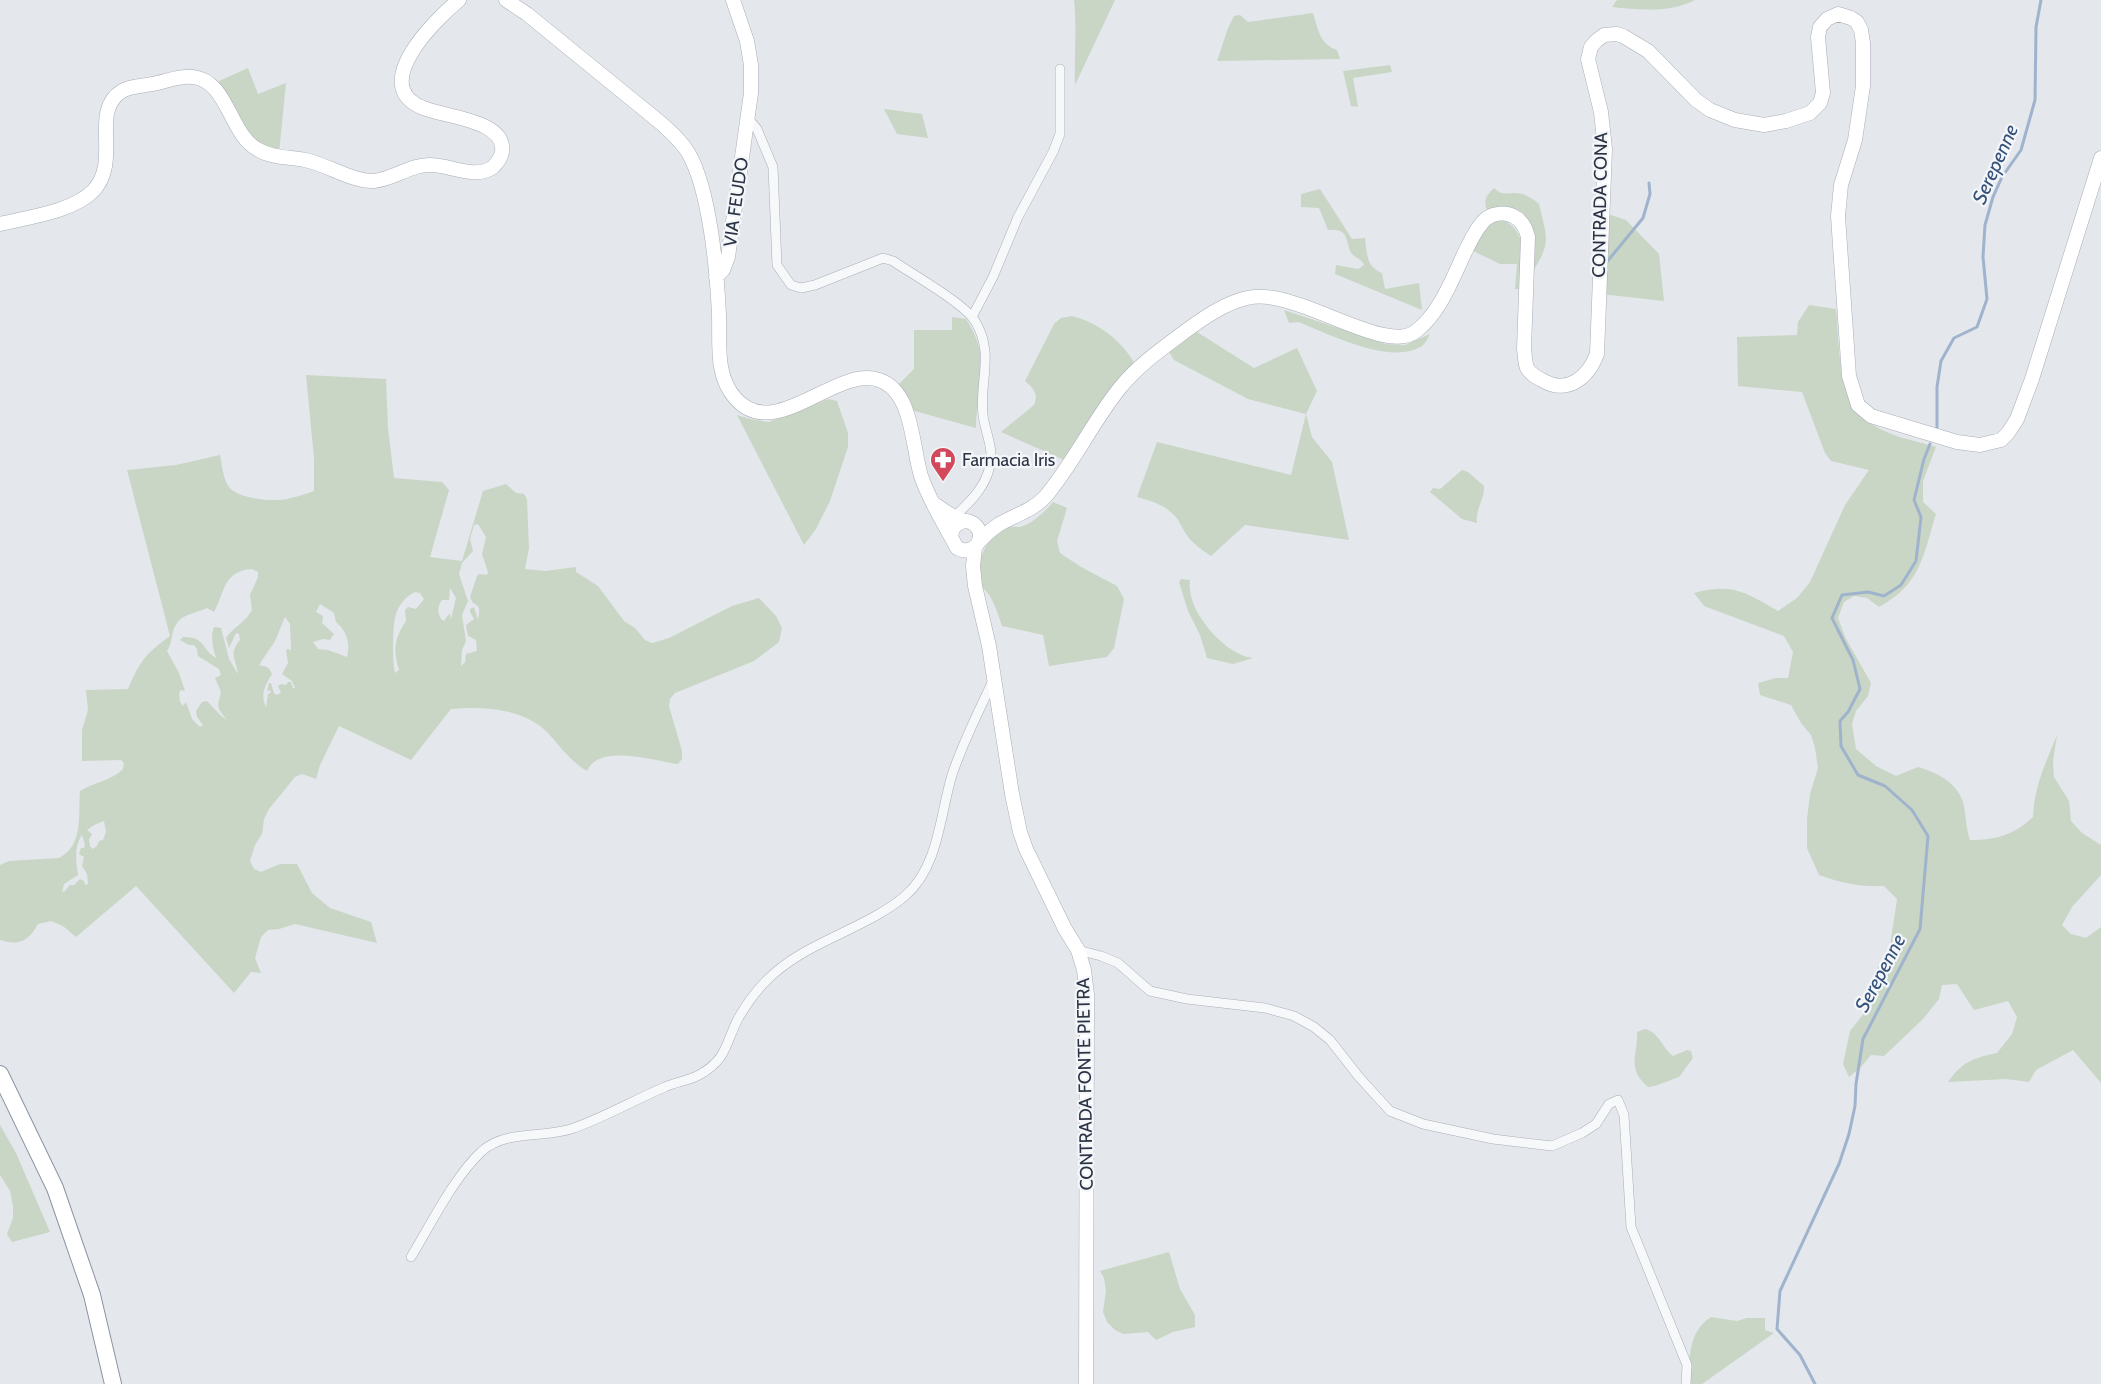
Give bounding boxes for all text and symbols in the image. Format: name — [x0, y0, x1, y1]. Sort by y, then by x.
water label: Serepenne — [1967, 121, 2023, 207]
street label: CONTRADA CONA — [1588, 132, 1612, 278]
street label: VIA FEUDO — [719, 156, 753, 248]
pharmacy icon: Farmacia Iris — [928, 445, 958, 483]
place label: Farmacia Iris — [962, 449, 1055, 471]
water label: Serepenne — [1850, 930, 1910, 1016]
street label: CONTRADA FONTE PIETRA — [1072, 977, 1098, 1191]

